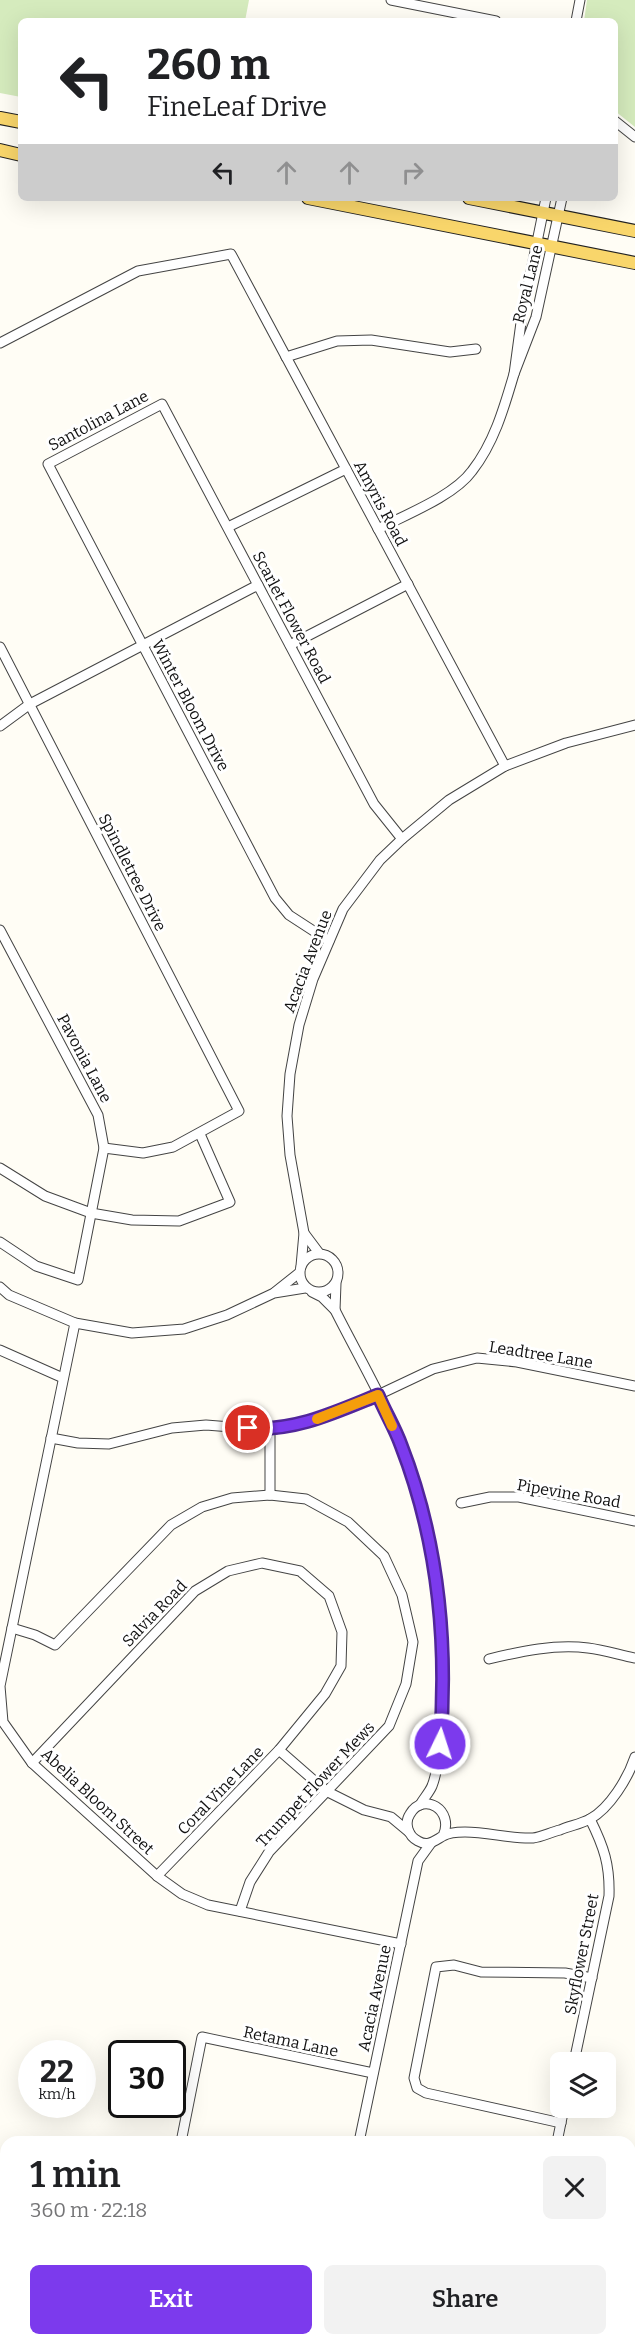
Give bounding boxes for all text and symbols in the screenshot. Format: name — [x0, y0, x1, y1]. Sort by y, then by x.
text: 260 m — [147, 40, 270, 90]
icon: left — [48, 42, 126, 120]
text: FineLeaf Drive — [147, 91, 327, 123]
icon: left — [207, 156, 240, 189]
icon: ahead — [270, 156, 303, 189]
icon: ahead — [333, 156, 366, 189]
icon: right — [396, 156, 429, 189]
street label: Royal Lane — [509, 243, 546, 325]
street label: Santolina Lane — [45, 386, 152, 455]
street label: Amyris Road — [350, 457, 411, 550]
street label: Scarlet Flower Road — [249, 548, 335, 687]
street label: Winter Bloom Drive — [148, 636, 233, 774]
street label: Spindletree Drive — [95, 810, 170, 934]
street label: Acacia Avenue — [279, 907, 336, 1015]
street label: Pavonia Lane — [53, 1011, 116, 1106]
street label: Leadtree Lane — [488, 1337, 594, 1372]
pin — [222, 1402, 273, 1453]
icon: arrive — [231, 1411, 264, 1444]
street label: Pipevine Road — [516, 1475, 623, 1512]
street label: Salvia Road — [118, 1576, 191, 1650]
position arrow — [408, 1712, 472, 1776]
street label: Trumpet Flower Mews — [252, 1718, 378, 1851]
street label: Coral Vine Lane — [173, 1742, 267, 1839]
street label: Abelia Bloom Street — [37, 1744, 158, 1859]
street label: Skyflower Street — [560, 1892, 603, 2016]
street label: Acacia Avenue — [354, 1943, 395, 2053]
street label: Retama Lane — [242, 2022, 340, 2061]
speed limit sign: 30 — [108, 2040, 186, 2118]
map controls — [550, 2052, 616, 2118]
button: layers — [550, 2052, 616, 2118]
text: 22 — [40, 2054, 74, 2090]
text: km/h — [38, 2085, 76, 2103]
text: 1 min — [30, 2153, 121, 2197]
button: close — [543, 2156, 606, 2219]
text: 360 m · 22:18 — [30, 2198, 147, 2222]
button: Exit — [30, 2265, 312, 2334]
button: Share — [324, 2265, 606, 2334]

